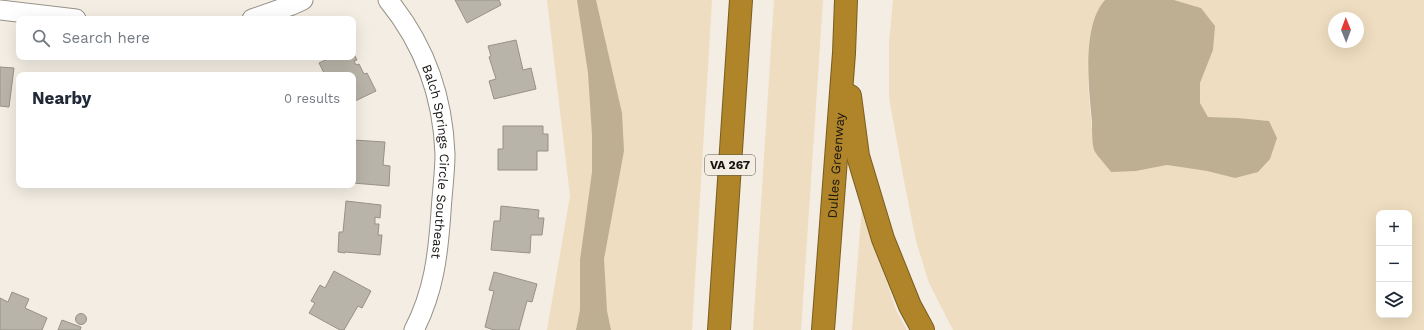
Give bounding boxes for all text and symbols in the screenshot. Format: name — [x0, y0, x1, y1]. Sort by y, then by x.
north arrow — [1328, 12, 1364, 48]
search box — [16, 16, 356, 60]
icon: search — [30, 27, 52, 49]
text: Search here — [62, 29, 150, 47]
street label: Balch Springs Circle Southeast — [419, 62, 453, 261]
text: Nearby — [32, 88, 91, 108]
text: 0 results — [284, 91, 340, 106]
street label: Dulles Greenway — [824, 112, 847, 219]
road number: VA 267 — [705, 155, 755, 175]
map controls — [1376, 210, 1412, 318]
button: + — [1376, 210, 1412, 246]
button: − — [1376, 246, 1412, 282]
button: layers — [1376, 282, 1412, 318]

